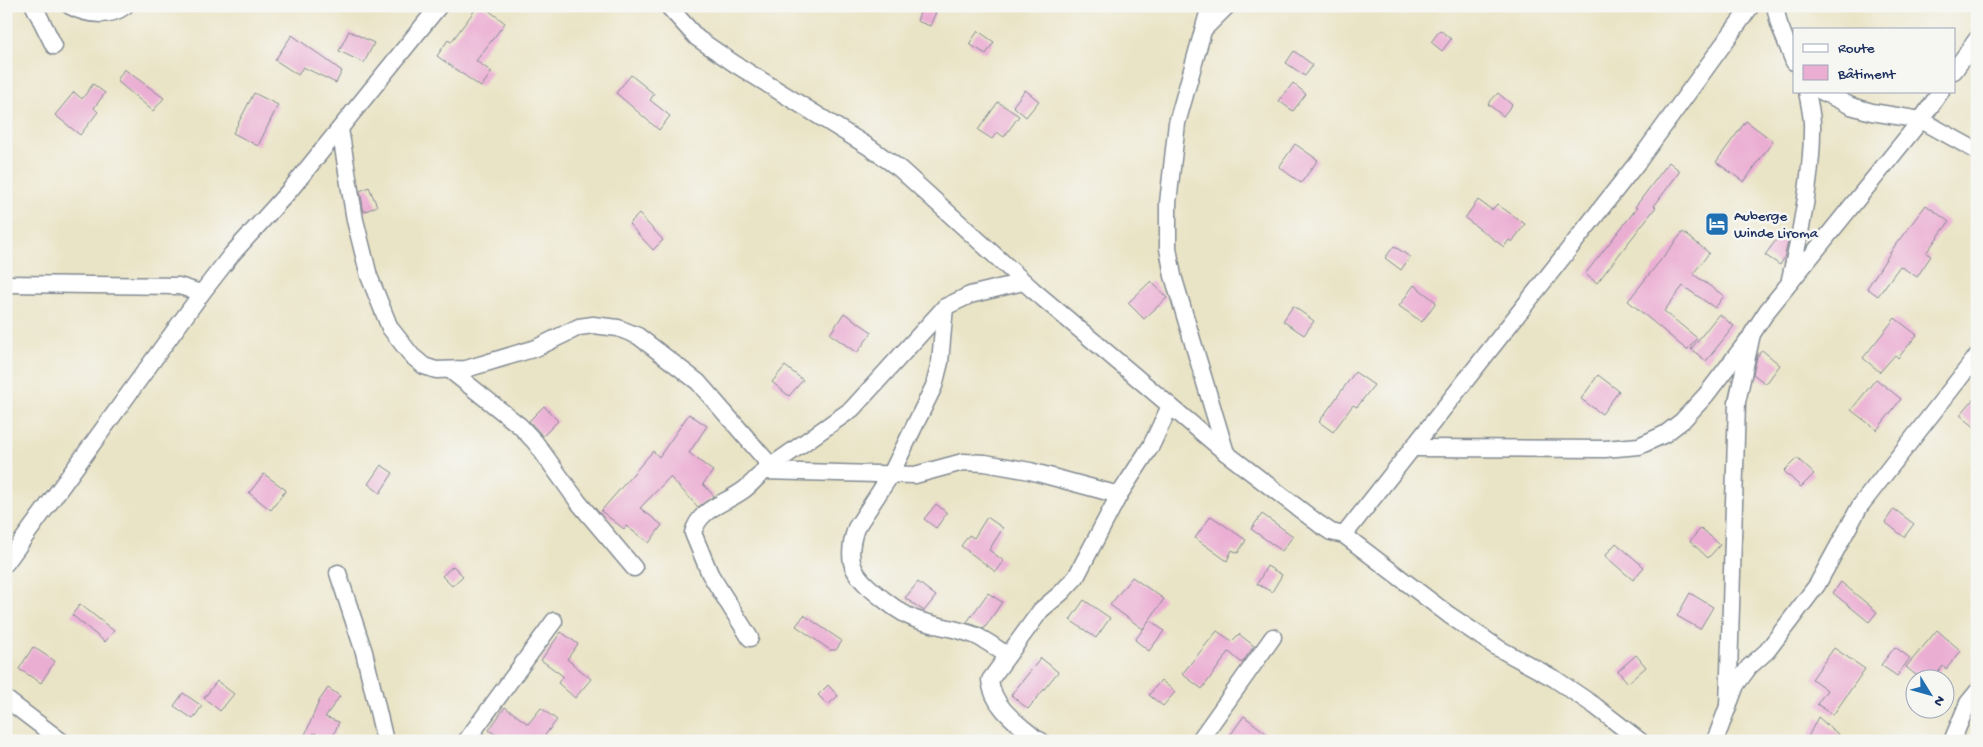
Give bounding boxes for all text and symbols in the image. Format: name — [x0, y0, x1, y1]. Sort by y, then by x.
legend — [1793, 28, 1956, 92]
text: Route — [1838, 40, 1875, 58]
text: Bâtiment — [1837, 66, 1897, 84]
place label: Auberge Winde Liroma — [1734, 208, 1819, 243]
hotel icon: Auberge Winde Liroma — [1704, 211, 1730, 237]
north arrow — [1906, 670, 1956, 720]
text: N — [1929, 692, 1948, 709]

